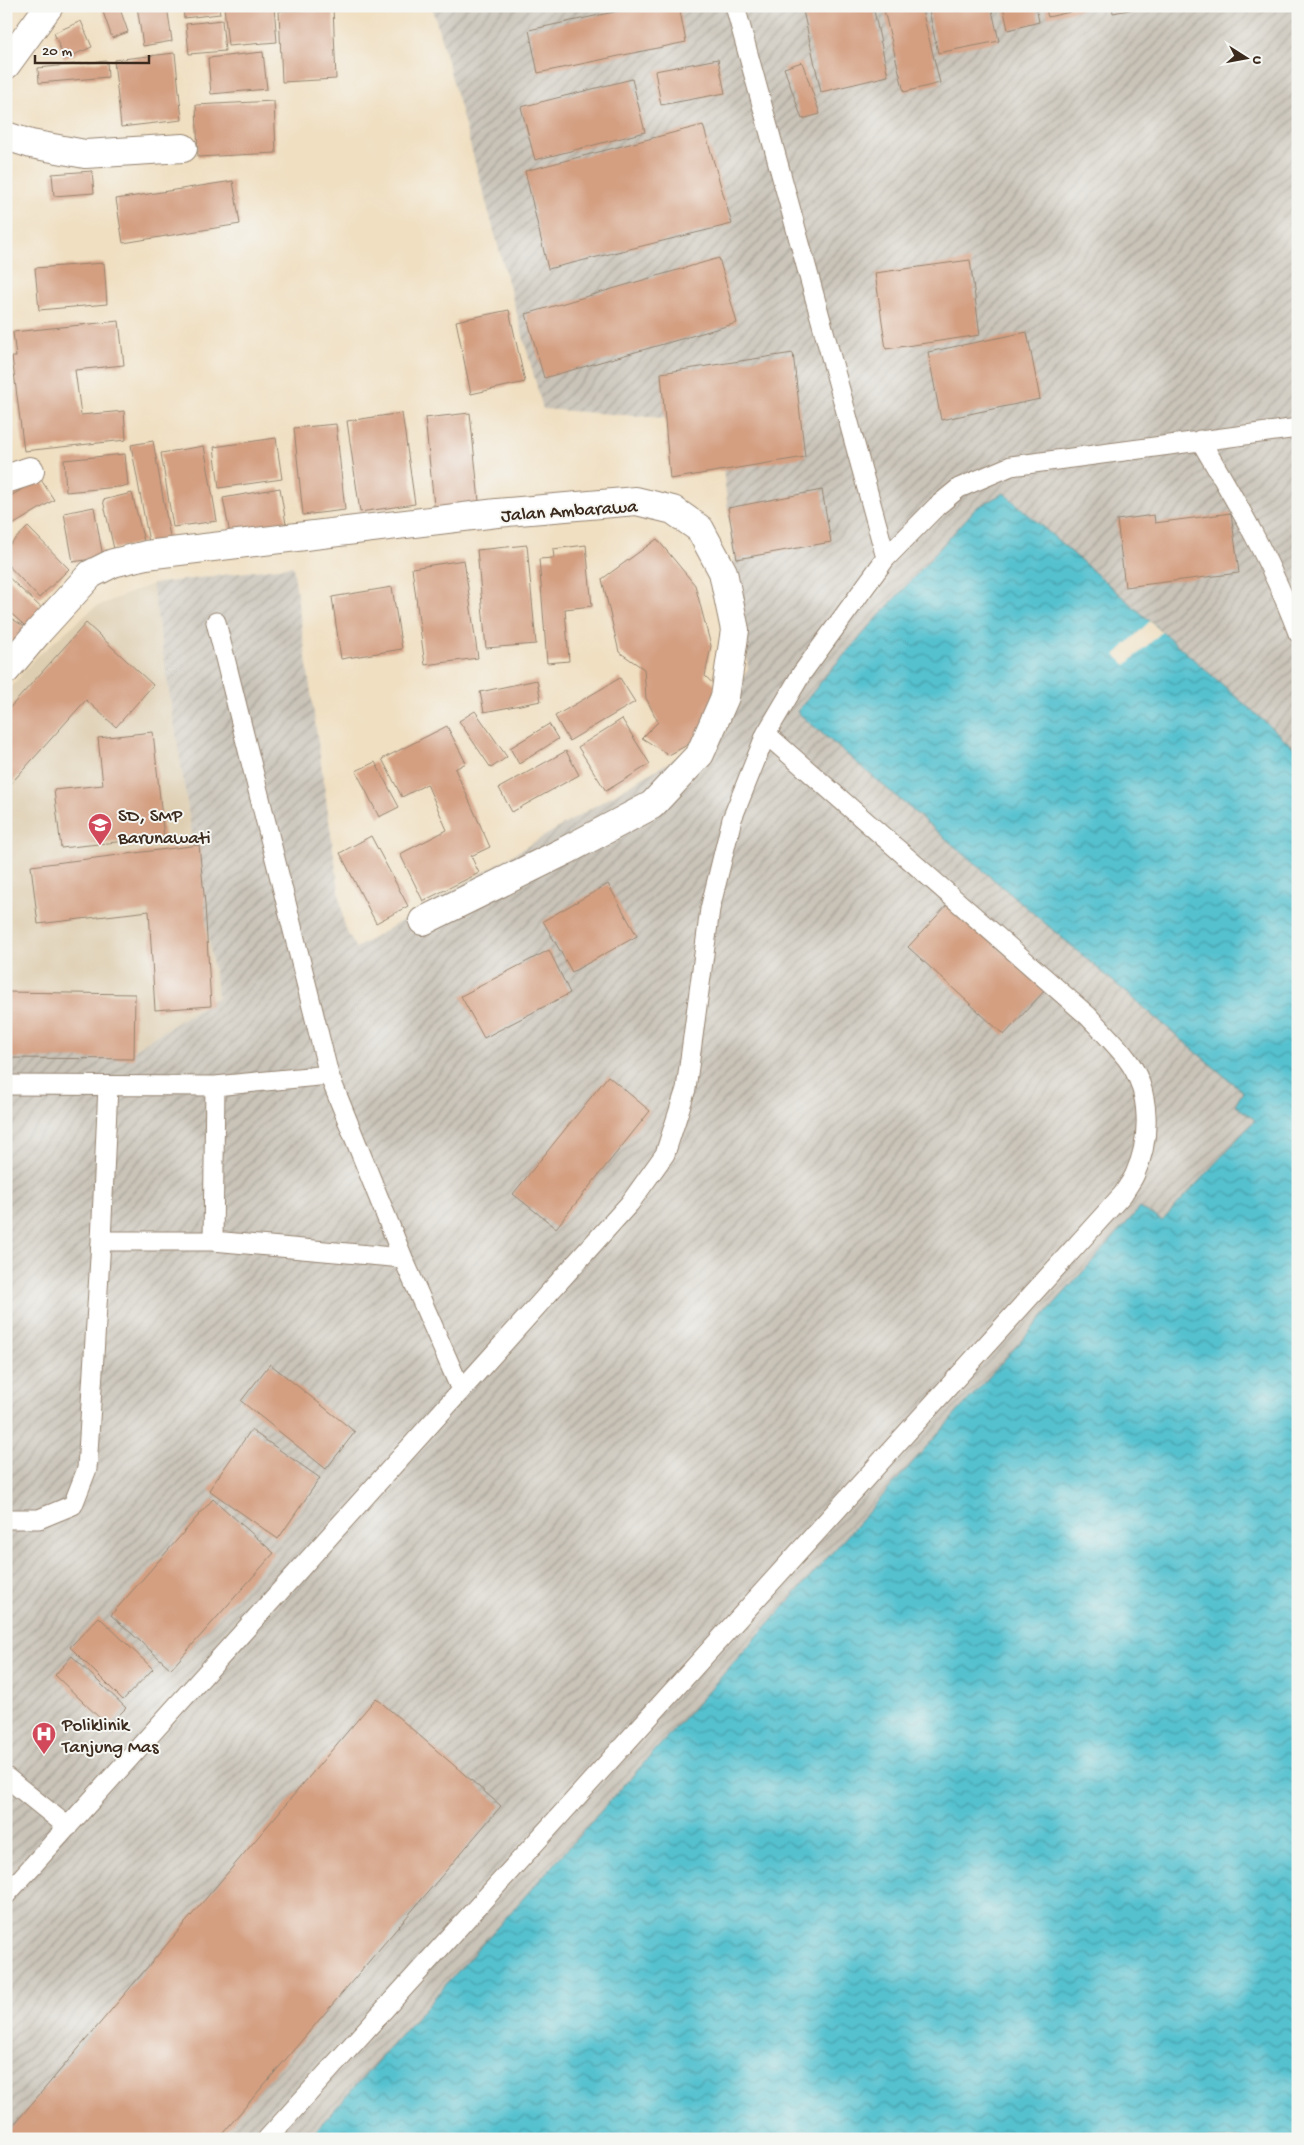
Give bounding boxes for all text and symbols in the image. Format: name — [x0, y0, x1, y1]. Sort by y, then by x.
scale bar — [35, 32, 149, 64]
north arrow — [1222, 32, 1272, 82]
text: 20 m — [42, 43, 72, 61]
text: U — [1247, 54, 1265, 66]
street label: Jalan Ambarawa — [500, 496, 640, 529]
place label: SD, SMP Barunawati — [117, 806, 211, 851]
school or university icon: SD, SMP Barunawati — [87, 812, 113, 846]
place label: Poliklinik Tanjung Mas — [61, 1715, 159, 1760]
hospital icon: Poliklinik Tanjung Mas — [31, 1721, 57, 1755]

